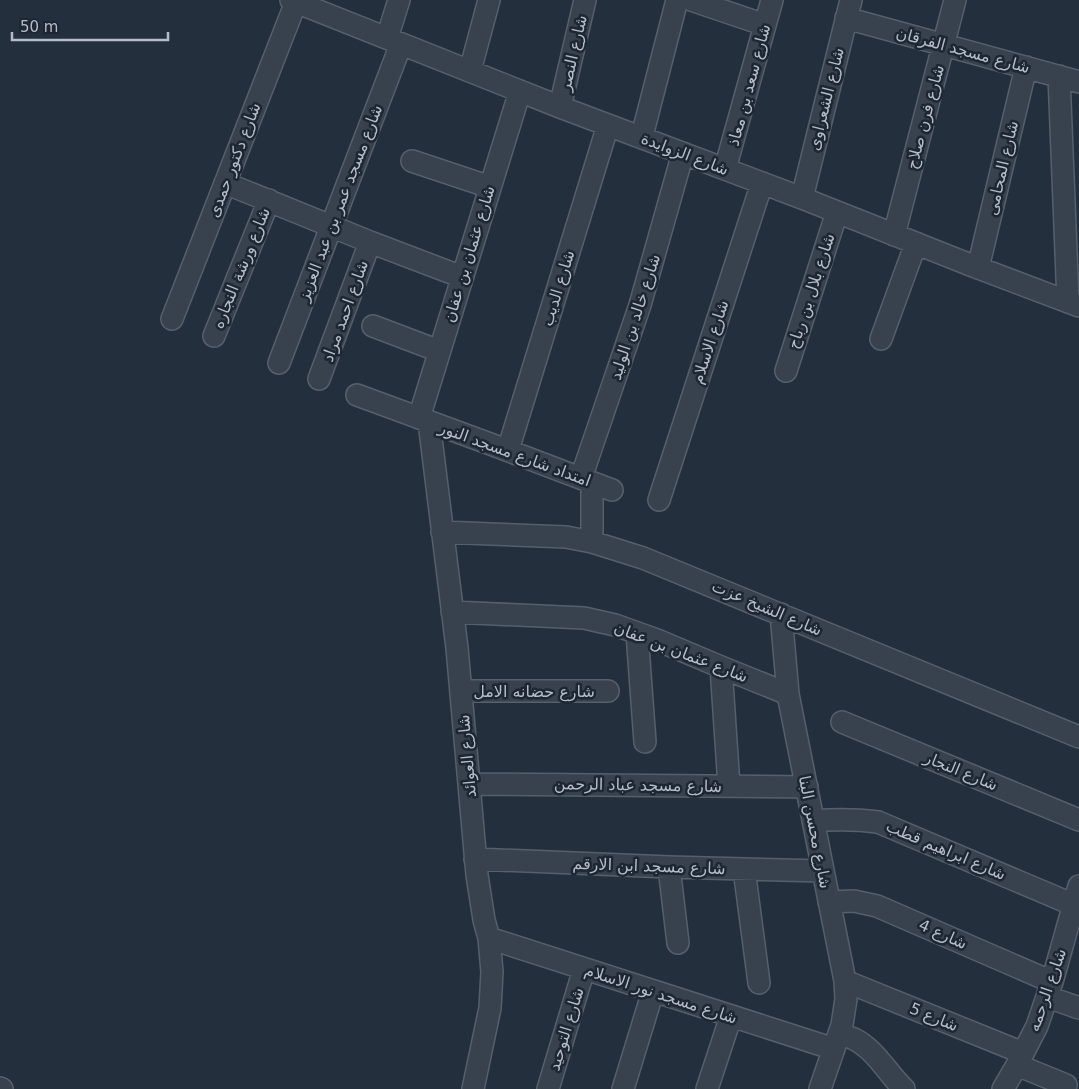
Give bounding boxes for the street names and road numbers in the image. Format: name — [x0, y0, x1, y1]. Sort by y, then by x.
street label: شارع النصر — [555, 13, 592, 94]
street label: شارع سعد بن معاذ — [724, 22, 775, 148]
street label: شارع مسجد الفرقان — [894, 23, 1032, 78]
street label: شارع الشعراوى — [804, 46, 849, 153]
street label: شارع فرن صلاح — [902, 63, 949, 172]
street label: شارع دكتور حمدى — [203, 100, 266, 220]
street label: شارع مسجد عمر بن عبد العزيز — [293, 102, 387, 305]
street label: شارع المحامى — [982, 119, 1023, 217]
street label: شارع الزوايدة — [638, 129, 731, 180]
street label: شارع عثمان بن عفان — [439, 183, 500, 325]
street label: شارع ورشة النجاره — [208, 205, 275, 332]
street label: شارع بلال بن رباح — [783, 231, 840, 352]
street label: شارع الديب — [537, 248, 580, 329]
street label: شارع خالد بن الوليد — [606, 252, 665, 383]
street label: شارع احمد مراد — [318, 258, 373, 365]
street label: شارع الاسلام — [688, 298, 733, 387]
street label: امتداد شارع مسجد النور — [435, 417, 594, 491]
street label: شارع الشيخ عزت — [709, 576, 825, 641]
street label: شارع عثمان بن عفان — [611, 618, 751, 687]
street label: شارع حضانه الامل — [473, 682, 595, 702]
street label: شارع العوائد — [454, 714, 481, 798]
street label: شارع النجار — [920, 747, 1001, 795]
street label: شارع مسجد عباد الرحمن — [554, 774, 722, 797]
street label: شارع محسن البنا — [794, 774, 835, 890]
street label: شارع ابراهيم قطب — [883, 816, 1009, 885]
street label: شارع مسجد ابن الارقم — [572, 854, 726, 879]
street label: شارع 4 — [916, 915, 970, 954]
street label: شارع الرحمه — [1024, 946, 1071, 1034]
street label: شارع مسجد نور الاسلام — [582, 960, 740, 1029]
street label: شارع التوحيد — [544, 985, 589, 1073]
street label: شارع 5 — [907, 999, 961, 1036]

